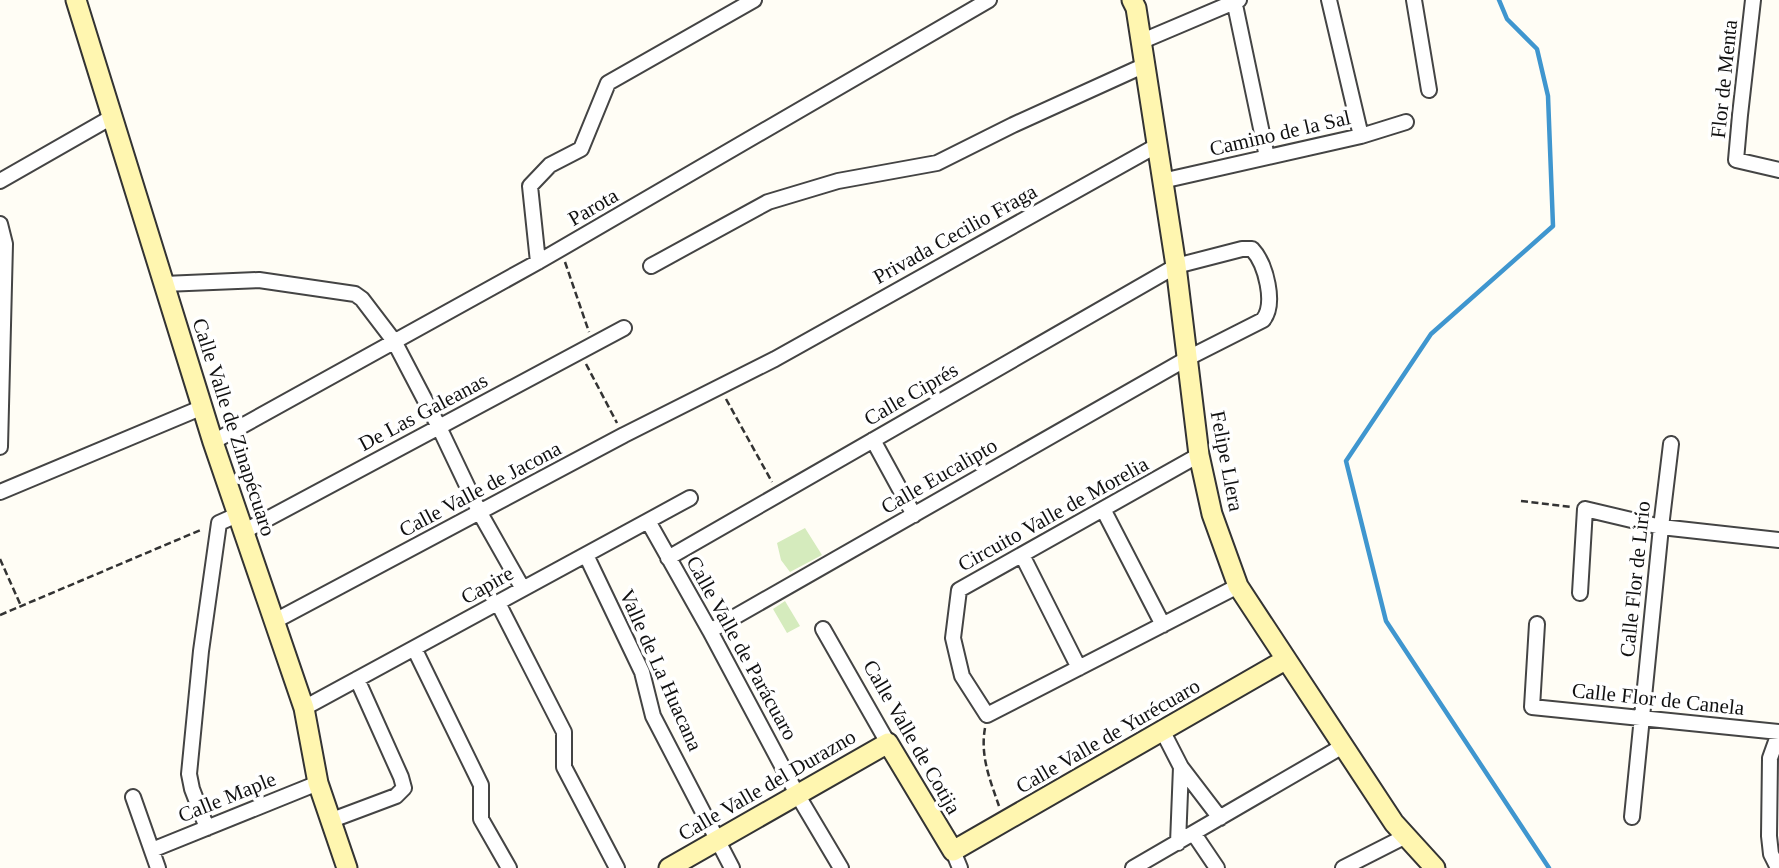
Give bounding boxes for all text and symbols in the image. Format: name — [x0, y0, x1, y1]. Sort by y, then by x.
street label: Flor de Menta — [1706, 18, 1742, 139]
street label: Camino de la Sal — [1207, 105, 1353, 161]
street label: Privada Cecilio Fraga — [869, 179, 1041, 289]
street label: Parota — [564, 183, 623, 231]
street label: Calle Valle de Zinapécuaro — [187, 315, 281, 539]
street label: Calle Ciprés — [860, 358, 962, 430]
street label: De Las Galeanas — [355, 368, 491, 456]
street label: Felipe Llera — [1205, 409, 1249, 514]
street label: Calle Eucalipto — [877, 433, 1001, 519]
street label: Calle Valle de Jacona — [395, 436, 566, 542]
street label: Circuito Valle de Morelia — [954, 451, 1153, 576]
street label: Calle Flor de Lirio — [1615, 500, 1655, 658]
street label: Calle Valle de Parácuaro — [681, 552, 803, 744]
street label: Capire — [457, 561, 517, 609]
street label: Valle de La Huacana — [615, 585, 708, 755]
street label: Calle Valle de Cotija — [858, 656, 966, 819]
street label: Calle Valle de Yurécuaro — [1012, 674, 1204, 798]
street label: Calle Flor de Canela — [1571, 678, 1746, 720]
street label: Calle Valle del Durazno — [674, 724, 860, 846]
street label: Calle Maple — [175, 767, 279, 827]

